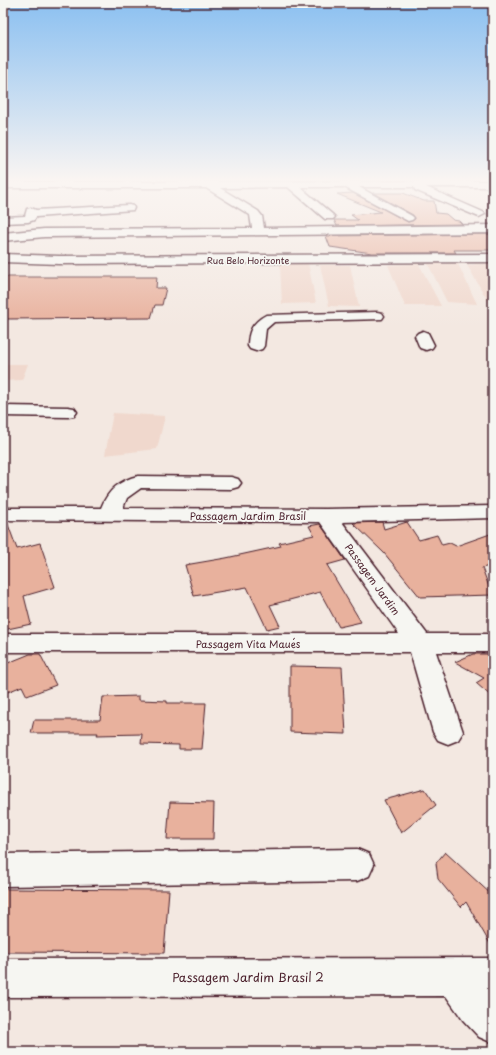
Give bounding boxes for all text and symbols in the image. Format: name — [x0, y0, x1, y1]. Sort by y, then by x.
street label: Rua Belo Horizonte — [207, 253, 289, 267]
street label: Passagem Jardim Brasil — [190, 508, 306, 523]
street label: Passagem Jardim — [342, 540, 404, 618]
street label: Passagem Vita Maués — [196, 636, 301, 651]
street label: Passagem Jardim Brasil 2 — [172, 968, 324, 986]

